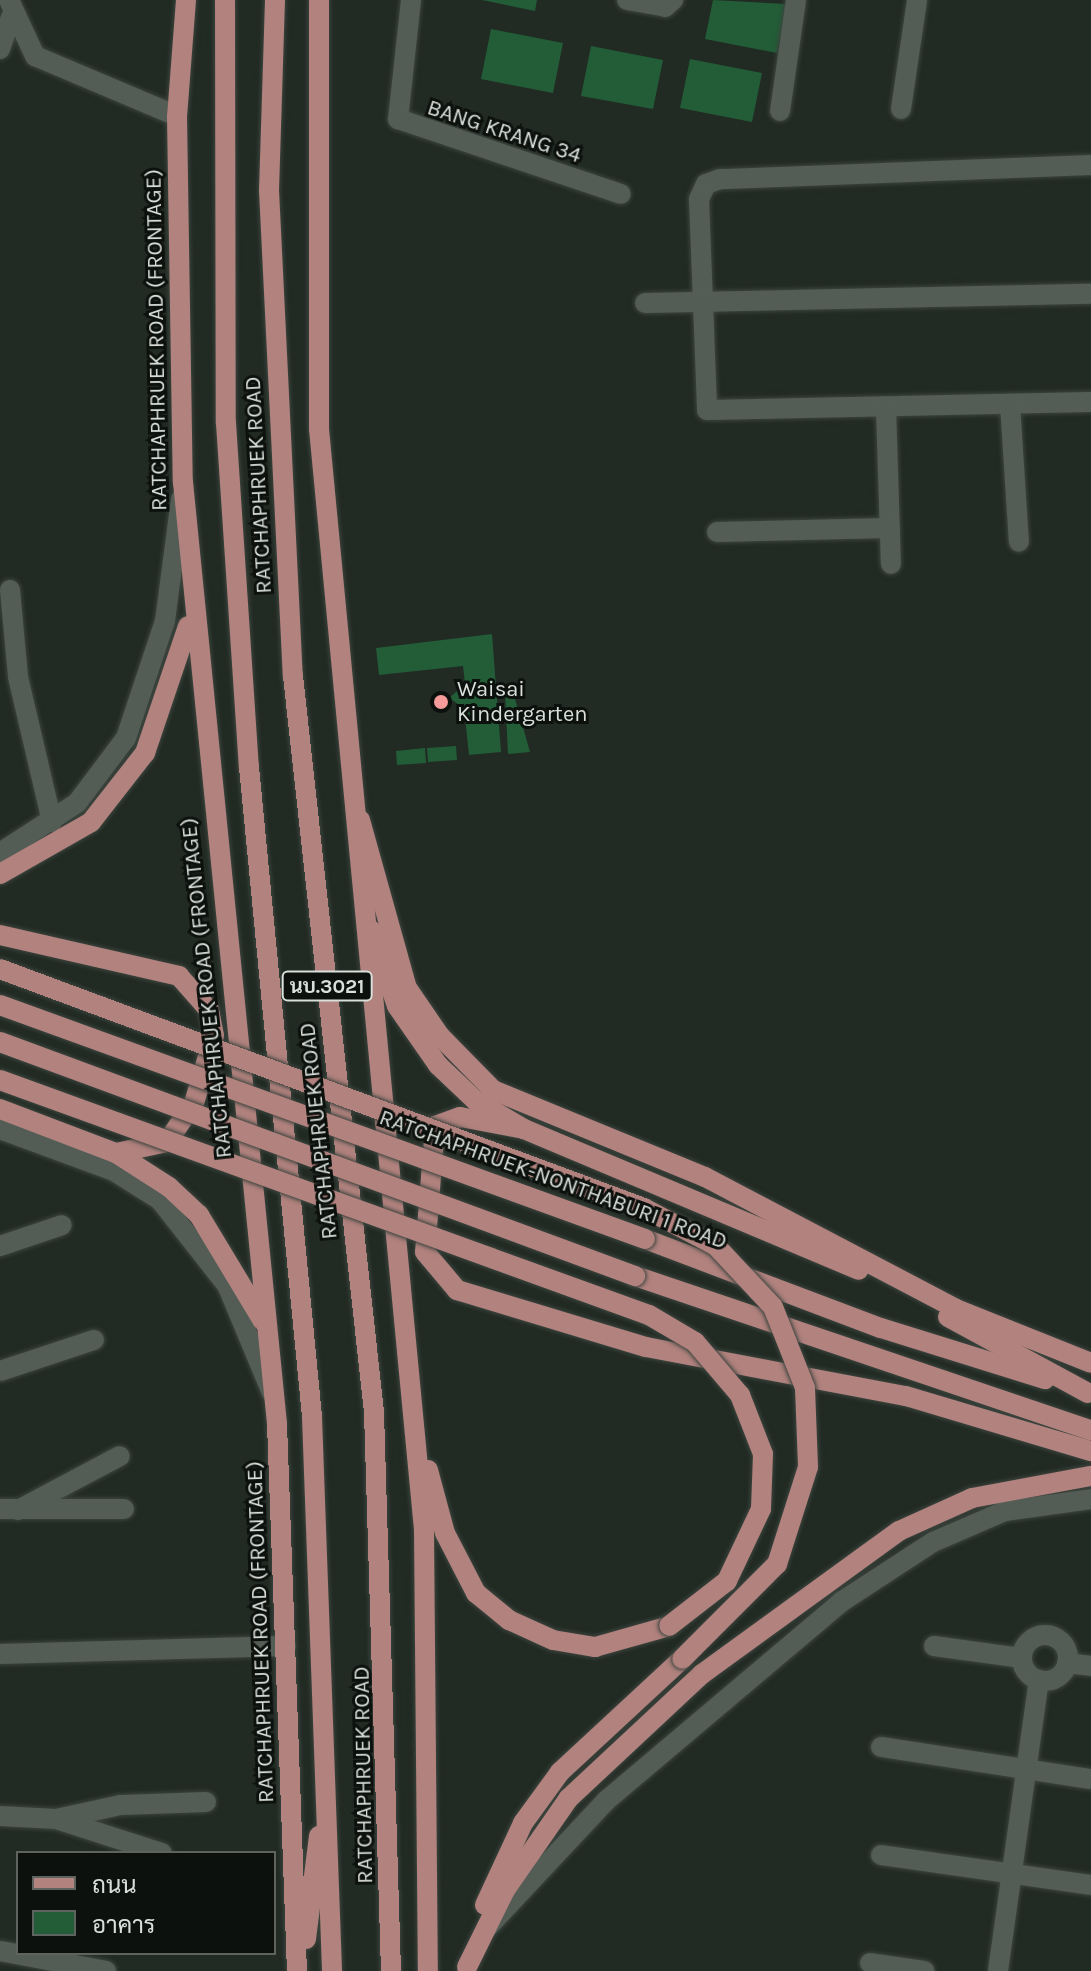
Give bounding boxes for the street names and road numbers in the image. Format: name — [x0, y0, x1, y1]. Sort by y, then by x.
street label: BANG KRANG 34 — [424, 95, 584, 169]
street label: RATCHAPHRUEK ROAD (FRONTAGE) — [141, 169, 173, 511]
street label: RATCHAPHRUEK ROAD — [240, 376, 278, 594]
street label: RATCHAPHRUEK ROAD (FRONTAGE) — [176, 817, 238, 1159]
road number: นบ.3021 — [281, 970, 373, 1002]
street label: RATCHAPHRUEK ROAD — [295, 1021, 343, 1241]
street label: RATCHAPHRUEK-NONTHABURI 1 ROAD — [376, 1105, 730, 1255]
street label: RATCHAPHRUEK ROAD (FRONTAGE) — [242, 1461, 280, 1803]
street label: RATCHAPHRUEK ROAD — [349, 1666, 379, 1884]

